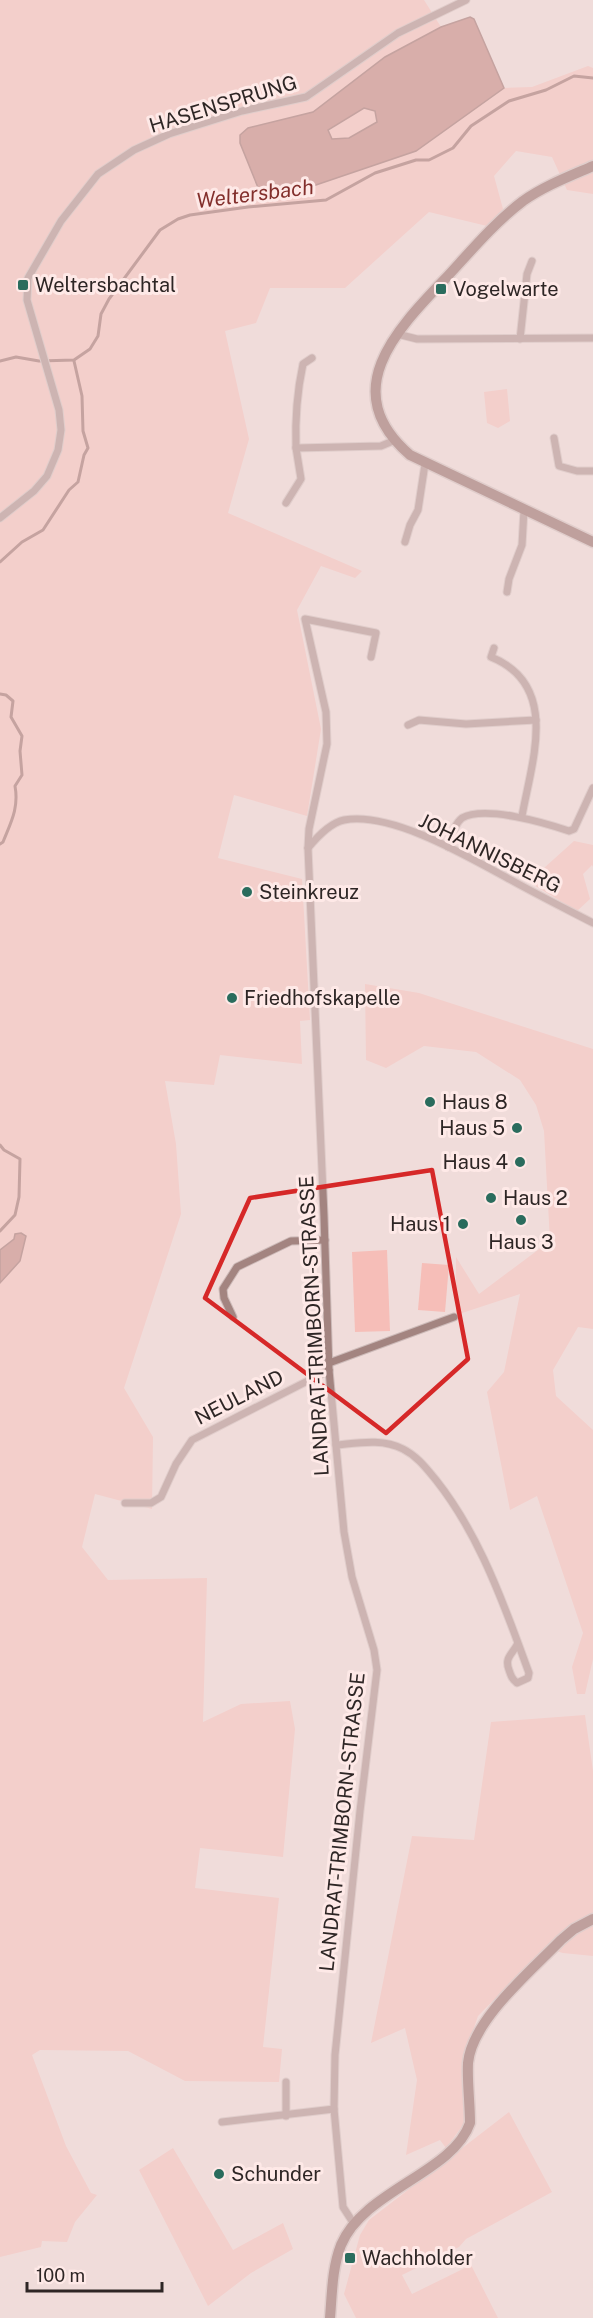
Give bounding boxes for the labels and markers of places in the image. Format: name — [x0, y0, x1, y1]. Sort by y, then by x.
place label: Weltersbachtal — [35, 273, 176, 297]
place label: Vogelwarte — [453, 277, 559, 301]
marker: Weltersbachtal — [16, 278, 30, 292]
marker: Vogelwarte — [434, 282, 448, 296]
place label: Steinkreuz — [259, 880, 359, 904]
marker: Steinkreuz — [240, 885, 254, 899]
place label: Friedhofskapelle — [244, 986, 400, 1010]
marker: Friedhofskapelle — [225, 991, 239, 1005]
place label: Haus 8 — [442, 1090, 508, 1114]
marker: Haus 8 — [423, 1095, 437, 1109]
place label: Haus 5 — [439, 1116, 505, 1140]
marker: Haus 5 — [510, 1121, 524, 1135]
place label: Haus 4 — [443, 1150, 508, 1174]
marker: Haus 4 — [513, 1155, 527, 1169]
place label: Haus 2 — [503, 1186, 568, 1210]
marker: Haus 2 — [484, 1191, 498, 1205]
place label: Haus 1 — [390, 1212, 451, 1236]
marker: Haus 3 — [514, 1213, 528, 1227]
marker: Haus 1 — [456, 1217, 470, 1231]
place label: Haus 3 — [488, 1230, 554, 1254]
place label: Schunder — [231, 2162, 321, 2186]
marker: Schunder — [212, 2167, 226, 2181]
place label: Wachholder — [362, 2246, 473, 2270]
marker: Wachholder — [343, 2251, 357, 2265]

